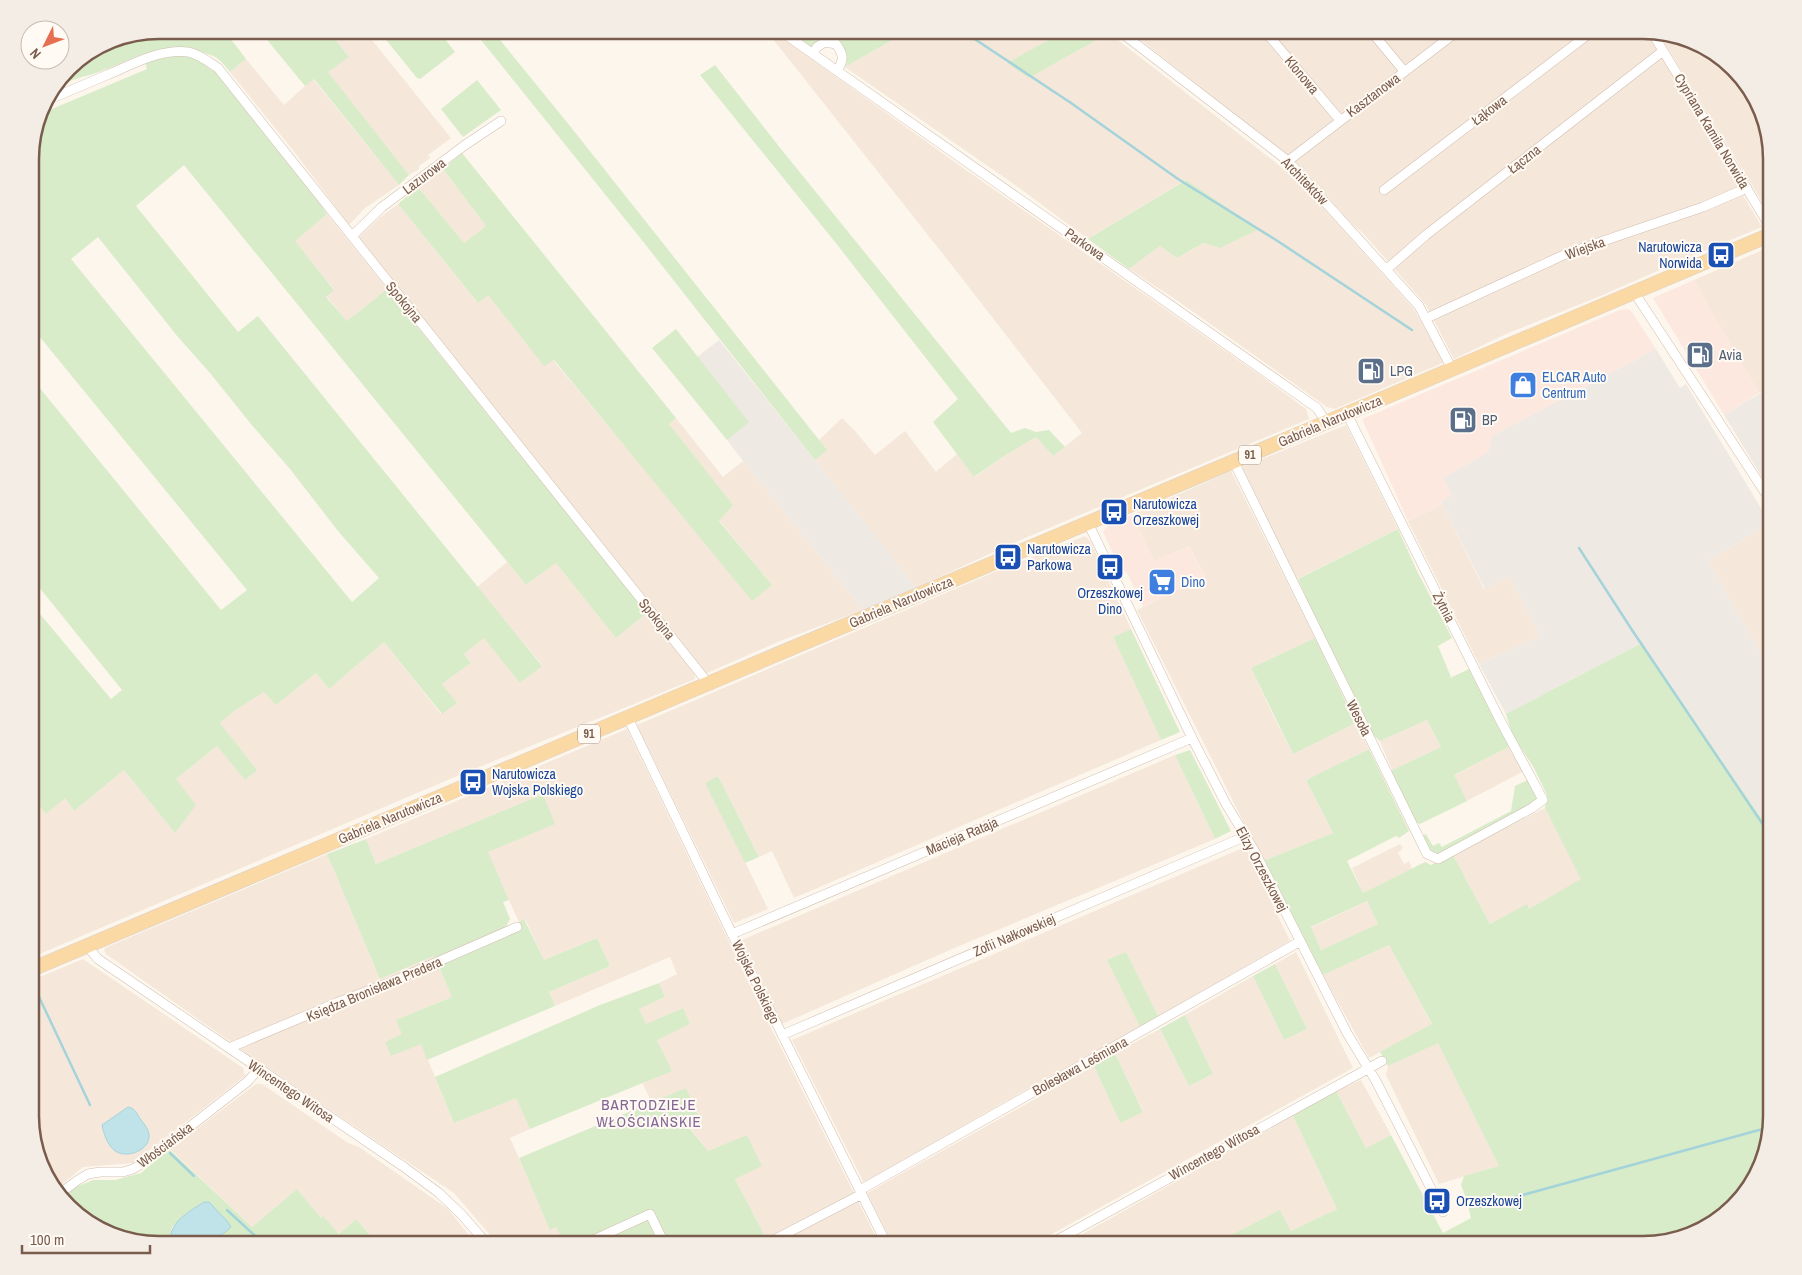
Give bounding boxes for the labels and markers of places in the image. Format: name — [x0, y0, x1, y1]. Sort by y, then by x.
place label: Narutowicza Norwida — [1638, 238, 1703, 272]
bus stop icon: Narutowicza Norwida — [1706, 240, 1736, 270]
fuel station icon: Avia — [1685, 340, 1715, 370]
place label: Avia — [1718, 346, 1742, 364]
fuel station icon: LPG — [1356, 356, 1386, 386]
place label: LPG — [1390, 362, 1413, 380]
place label: ELCAR Auto Centrum — [1542, 368, 1606, 402]
shop icon: ELCAR Auto Centrum — [1508, 370, 1538, 400]
fuel station icon: BP — [1448, 405, 1478, 435]
place label: BP — [1482, 411, 1498, 429]
place label: Narutowicza Orzeszkowej — [1133, 495, 1199, 529]
bus stop icon: Narutowicza Orzeszkowej — [1099, 497, 1129, 527]
place label: Narutowicza Parkowa — [1027, 540, 1091, 574]
bus stop icon: Narutowicza Parkowa — [993, 542, 1023, 572]
bus stop icon: Orzeszkowej Dino — [1095, 552, 1125, 582]
supermarket icon: Dino — [1147, 567, 1177, 597]
place label: Dino — [1181, 573, 1205, 591]
place label: Orzeszkowej Dino — [1077, 584, 1143, 618]
place label: Narutowicza Wojska Polskiego — [492, 765, 583, 799]
bus stop icon: Narutowicza Wojska Polskiego — [458, 767, 488, 797]
bus stop icon: Orzeszkowej — [1422, 1186, 1452, 1216]
place label: Orzeszkowej — [1456, 1192, 1522, 1210]

